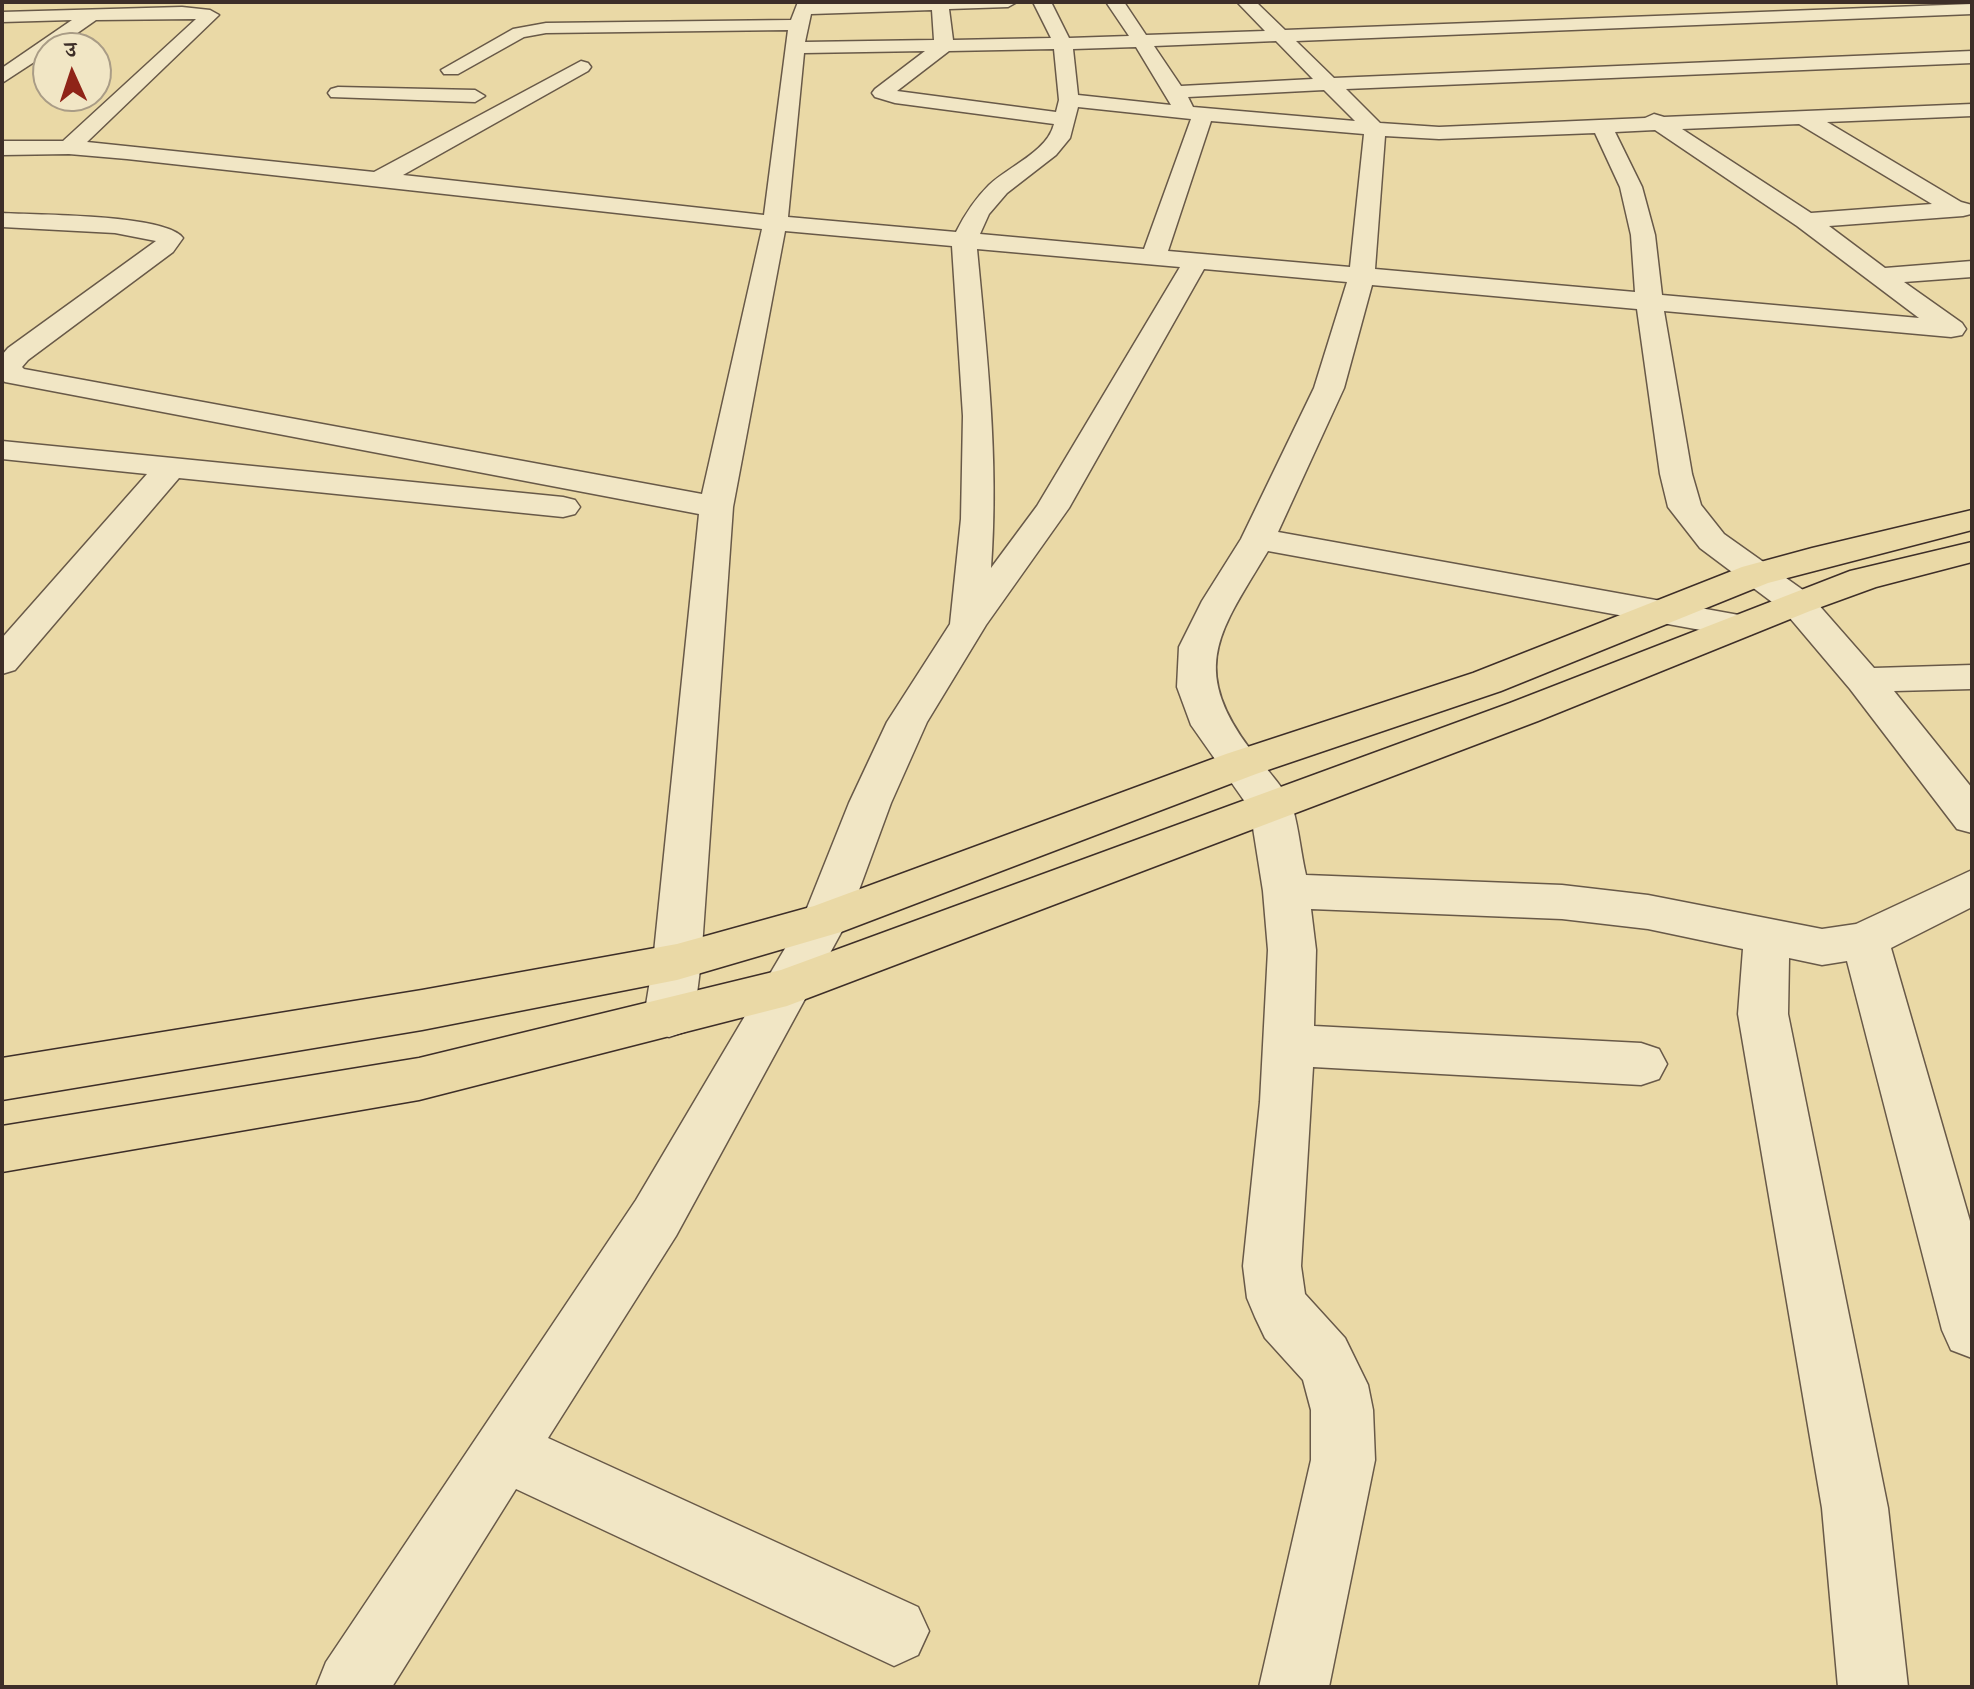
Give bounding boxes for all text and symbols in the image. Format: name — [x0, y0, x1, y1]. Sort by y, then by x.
north arrow — [32, 32, 112, 112]
text: उ — [64, 35, 77, 65]

